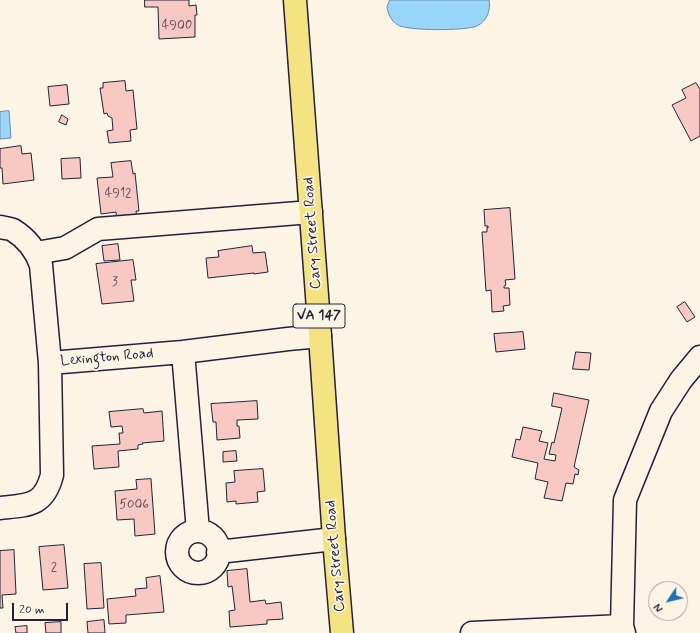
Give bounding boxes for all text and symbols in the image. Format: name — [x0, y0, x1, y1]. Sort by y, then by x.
house number: 4900 — [162, 18, 192, 34]
street label: Cary Street Road — [300, 176, 326, 290]
house number: 4912 — [105, 186, 131, 202]
house number: 3 — [112, 274, 118, 290]
road number: VA 147 — [293, 304, 345, 328]
street label: Lexington Road — [60, 345, 154, 371]
house number: 5006 — [119, 497, 149, 513]
street label: Cary Street Road — [322, 499, 350, 613]
house number: 2 — [51, 560, 57, 576]
north arrow — [648, 581, 688, 621]
scale bar — [14, 595, 70, 621]
text: N — [651, 600, 667, 614]
text: 20 m — [19, 602, 45, 618]

